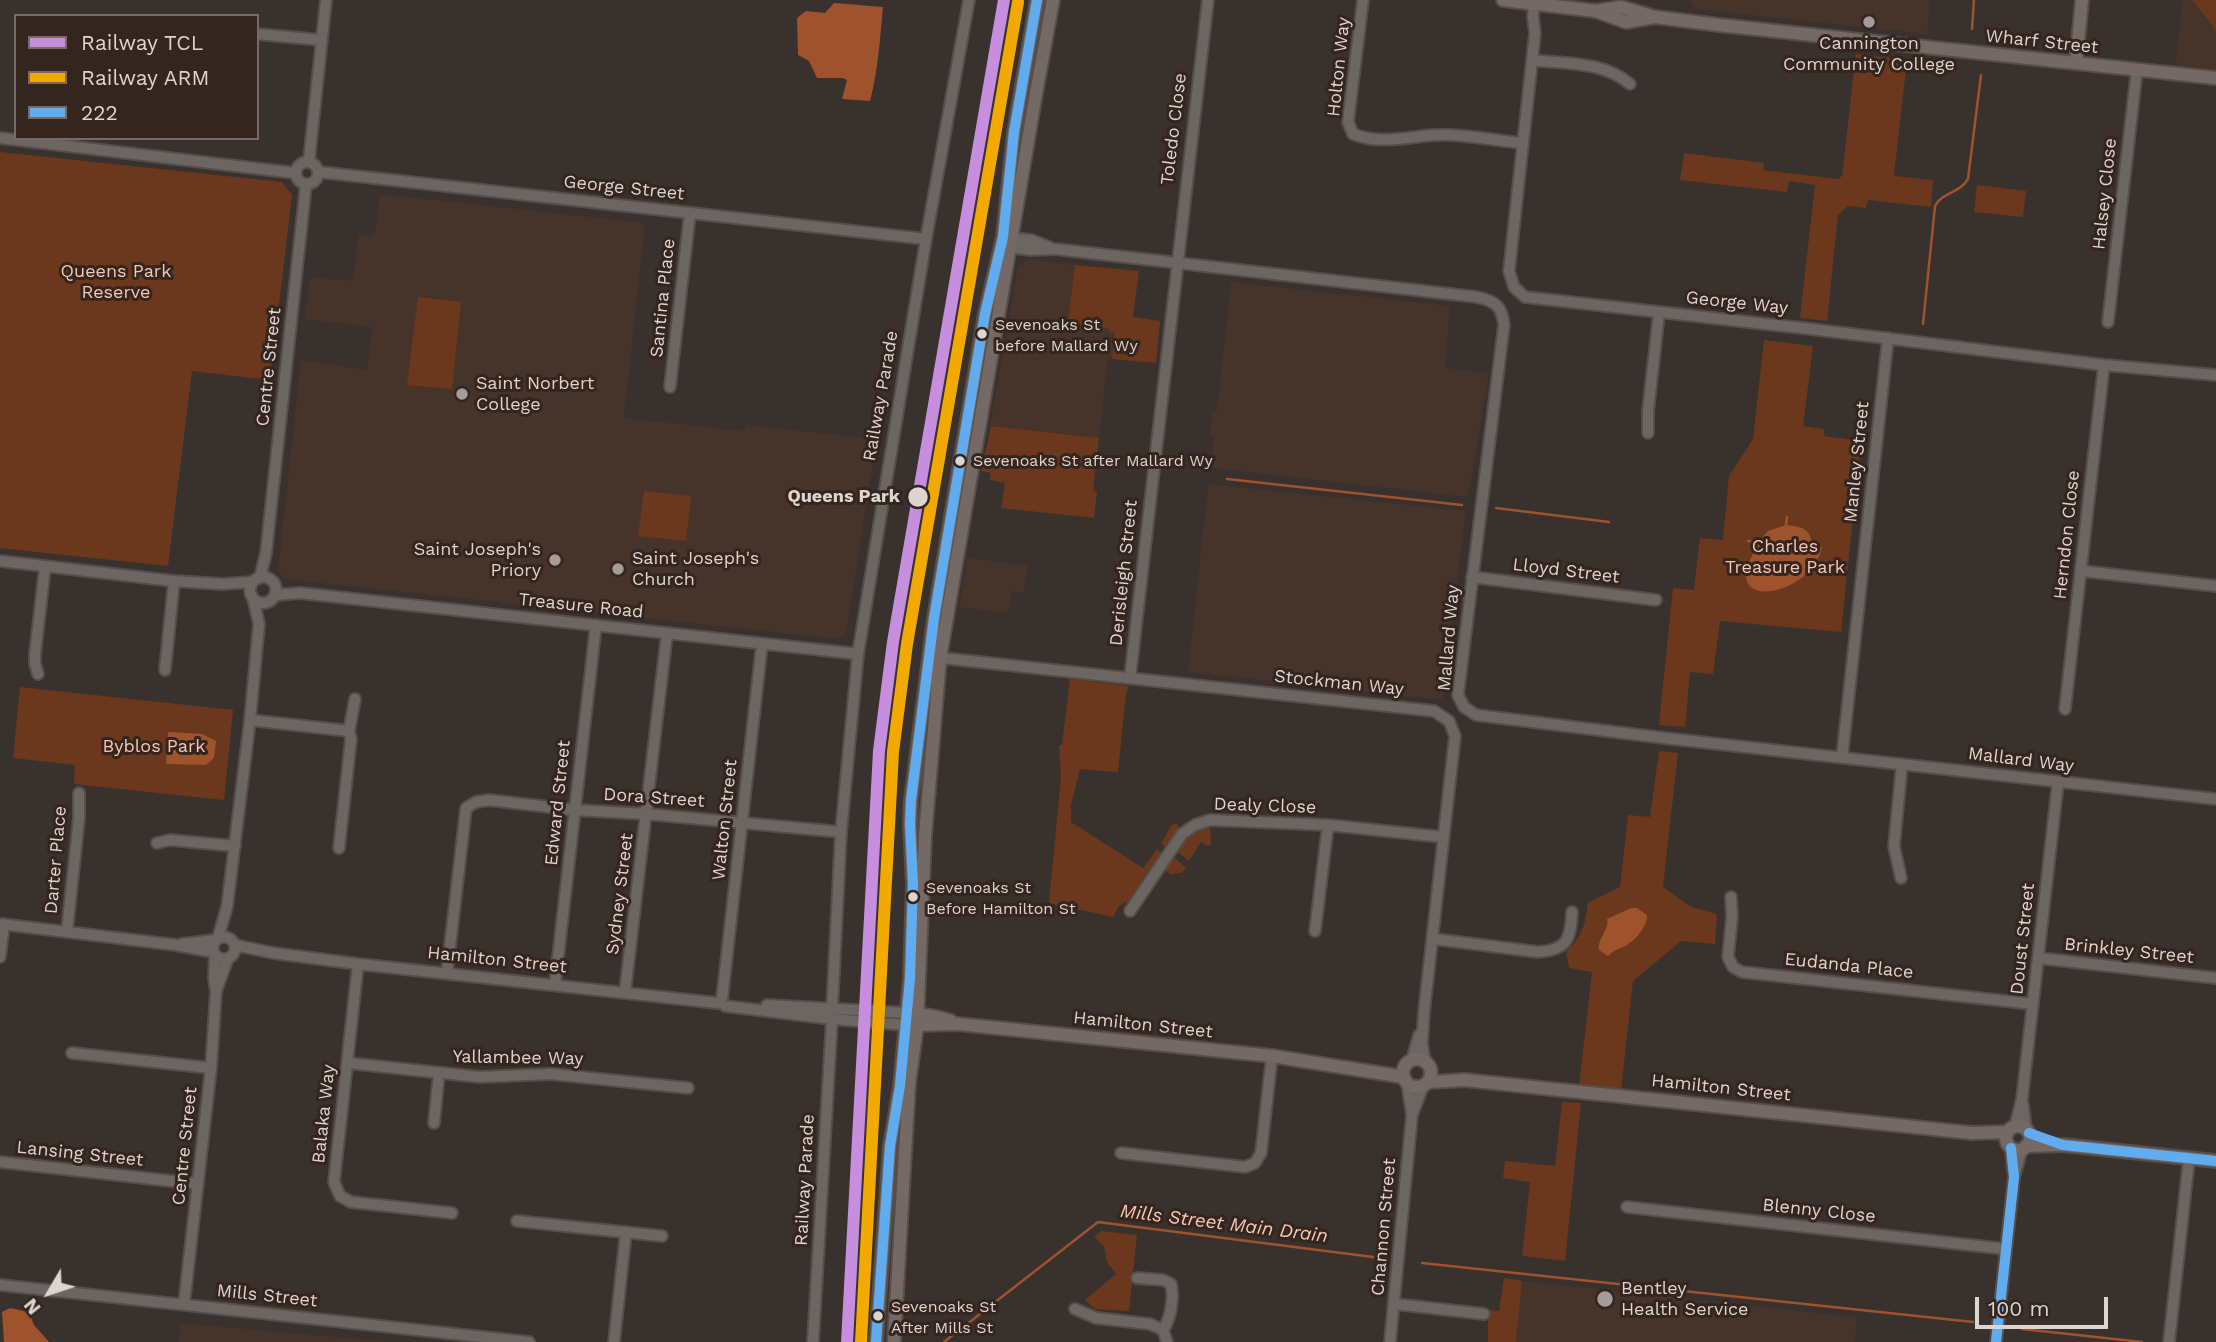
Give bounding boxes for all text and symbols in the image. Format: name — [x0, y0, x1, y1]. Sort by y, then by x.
legend — [14, 14, 259, 140]
marker: Cannington Community College — [1861, 14, 1877, 30]
street label: Holton Way — [1323, 16, 1355, 118]
street label: Wharf Street — [1984, 25, 2100, 59]
text: Railway TCL — [81, 30, 203, 55]
place label: Cannington Community College — [1783, 33, 1955, 76]
text: Railway ARM — [81, 65, 210, 90]
street label: Toledo Close — [1156, 72, 1192, 186]
text: 222 — [81, 100, 118, 125]
street label: Halsey Close — [2088, 137, 2122, 251]
street label: George Street — [563, 171, 685, 205]
street label: Santina Place — [646, 237, 680, 359]
park label: Queens Park Reserve — [61, 261, 171, 304]
street label: George Way — [1685, 287, 1789, 319]
street label: Centre Street — [252, 307, 286, 427]
place label: Sevenoaks St before Mallard Wy — [995, 315, 1138, 353]
marker: Sevenoaks St before Mallard Wy — [975, 327, 989, 341]
street label: Railway Parade — [859, 329, 903, 463]
place label: Saint Norbert College — [476, 373, 594, 416]
marker: Saint Norbert College — [454, 386, 470, 402]
street label: Manley Street — [1840, 400, 1874, 524]
place label: Sevenoaks St after Mallard Wy — [973, 451, 1213, 471]
marker: Sevenoaks St after Mallard Wy — [953, 454, 967, 468]
street label: Herndon Close — [2049, 469, 2085, 601]
marker: Queens Park — [906, 485, 930, 509]
place label: Queens Park — [787, 486, 900, 508]
street label: Derisleigh Street — [1106, 499, 1142, 647]
park label: Charles Treasure Park — [1725, 536, 1845, 578]
place label: Saint Joseph's Priory — [414, 539, 541, 582]
place label: Saint Joseph's Church — [632, 548, 759, 590]
marker: Saint Joseph's Priory — [547, 552, 563, 568]
street label: Lloyd Street — [1511, 554, 1621, 588]
marker: Saint Joseph's Church — [610, 561, 626, 577]
street label: Mallard Way — [1434, 584, 1464, 692]
street label: Treasure Road — [518, 589, 644, 623]
street label: Stockman Way — [1273, 665, 1405, 701]
park label: Byblos Park — [103, 736, 205, 758]
street label: Edward Street — [541, 739, 575, 867]
street label: Mallard Way — [1967, 743, 2075, 777]
street label: Walton Street — [708, 758, 742, 882]
street label: Dora Street — [603, 784, 705, 812]
street label: Dealy Close — [1213, 793, 1317, 819]
street label: Darter Place — [41, 805, 71, 915]
street label: Sydney Street — [602, 832, 638, 956]
place label: Sevenoaks St Before Hamilton St — [926, 878, 1076, 916]
street label: Doust Street — [2006, 882, 2040, 996]
marker: Sevenoaks St Before Hamilton St — [906, 890, 920, 904]
street label: Brinkley Street — [2063, 933, 2195, 969]
street label: Hamilton Street — [426, 942, 568, 978]
street label: Eudanda Place — [1783, 948, 1915, 984]
street label: Hamilton Street — [1072, 1007, 1214, 1043]
street label: Yallambee Way — [452, 1046, 584, 1070]
street label: Balaka Way — [308, 1063, 340, 1165]
street label: Hamilton Street — [1650, 1070, 1792, 1106]
street label: Centre Street — [168, 1086, 202, 1206]
street label: Railway Parade — [791, 1113, 819, 1247]
street label: Lansing Street — [16, 1137, 144, 1171]
street label: Channon Street — [1367, 1157, 1401, 1297]
street label: Blenny Close — [1761, 1194, 1877, 1228]
water label: Mills Street Main Drain — [1119, 1200, 1329, 1248]
north arrow — [14, 1258, 84, 1328]
place label: Bentley Health Service — [1621, 1278, 1748, 1320]
street label: Mills Street — [216, 1280, 318, 1312]
scale bar — [1978, 1282, 2111, 1326]
marker: Bentley Health Service — [1595, 1289, 1615, 1309]
text: N — [19, 1294, 46, 1319]
text: 100 m — [1988, 1296, 2050, 1321]
place label: Sevenoaks St After Mills St — [891, 1297, 996, 1335]
marker: Sevenoaks St After Mills St — [871, 1309, 885, 1323]

